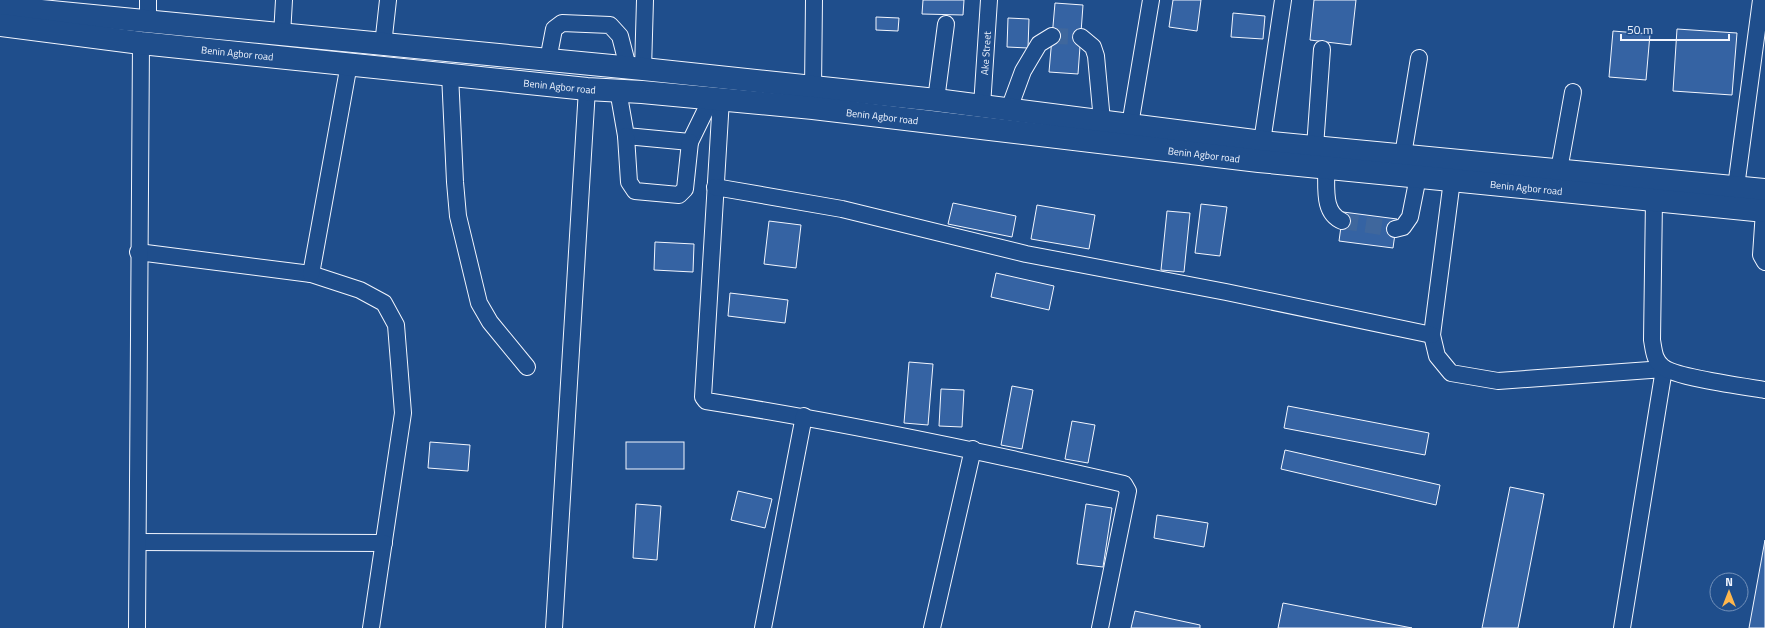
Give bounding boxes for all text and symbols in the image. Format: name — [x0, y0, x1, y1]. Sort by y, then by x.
scale bar — [1621, 16, 1729, 42]
text: 50 m — [1627, 20, 1653, 39]
street label: Ake Street — [977, 30, 995, 75]
street label: Benin Agbor road — [200, 42, 274, 65]
street label: Benin Agbor road — [523, 75, 596, 97]
street label: Benin Agbor road — [845, 105, 919, 128]
street label: Benin Agbor road — [1167, 143, 1241, 167]
street label: Benin Agbor road — [1489, 177, 1563, 199]
north arrow — [1709, 572, 1749, 612]
text: N — [1725, 574, 1733, 590]

